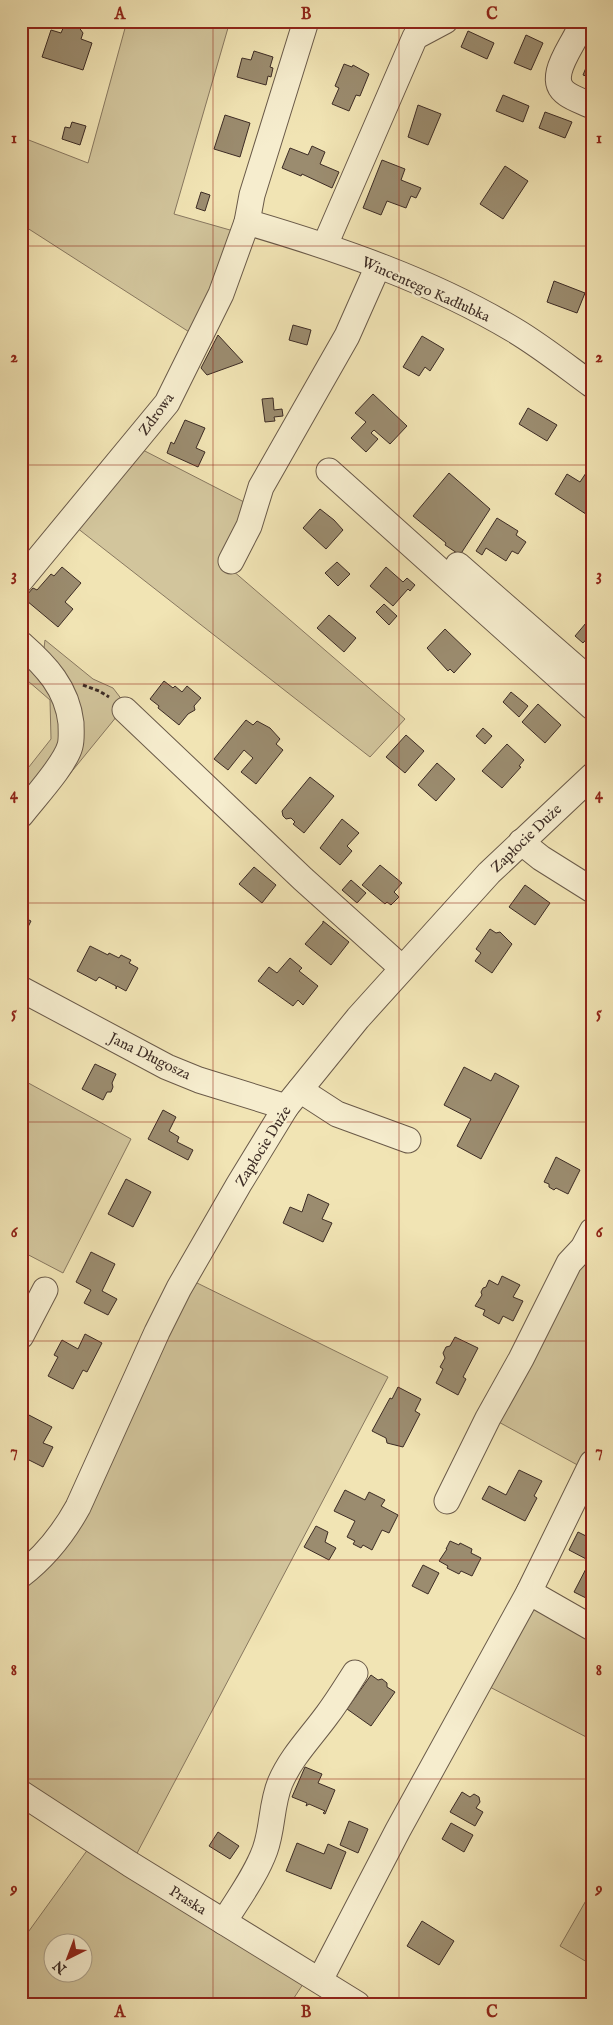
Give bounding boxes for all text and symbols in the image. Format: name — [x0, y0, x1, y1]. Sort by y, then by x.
text: A — [114, 5, 127, 25]
text: B — [301, 5, 312, 25]
text: C — [486, 5, 498, 25]
text: 1 — [11, 129, 17, 149]
text: 1 — [596, 129, 602, 149]
street label: Wincentego Kadłubka — [359, 253, 493, 327]
text: 2 — [10, 348, 18, 368]
text: 2 — [595, 348, 603, 368]
street label: Zdrowa — [135, 389, 179, 439]
text: 3 — [11, 566, 17, 586]
text: 3 — [596, 566, 602, 586]
text: 4 — [10, 785, 19, 805]
text: 4 — [595, 785, 604, 805]
street label: Zapłocie Duże — [487, 800, 566, 877]
text: 5 — [11, 1004, 17, 1024]
text: 5 — [596, 1004, 602, 1024]
street label: Jana Długosza — [104, 1028, 194, 1085]
street label: Zapłocie Duże — [231, 1102, 296, 1190]
text: 6 — [11, 1223, 19, 1243]
text: 6 — [596, 1223, 604, 1243]
text: 7 — [10, 1442, 18, 1462]
text: 7 — [595, 1442, 603, 1462]
text: 8 — [11, 1661, 17, 1681]
text: 8 — [596, 1661, 602, 1681]
text: 9 — [10, 1880, 18, 1900]
text: 9 — [595, 1880, 603, 1900]
street label: Praska — [166, 1882, 210, 1919]
north arrow — [42, 1932, 92, 1982]
text: N — [49, 1956, 71, 1978]
text: A — [114, 2003, 127, 2023]
text: B — [301, 2003, 312, 2023]
text: C — [486, 2003, 498, 2023]

